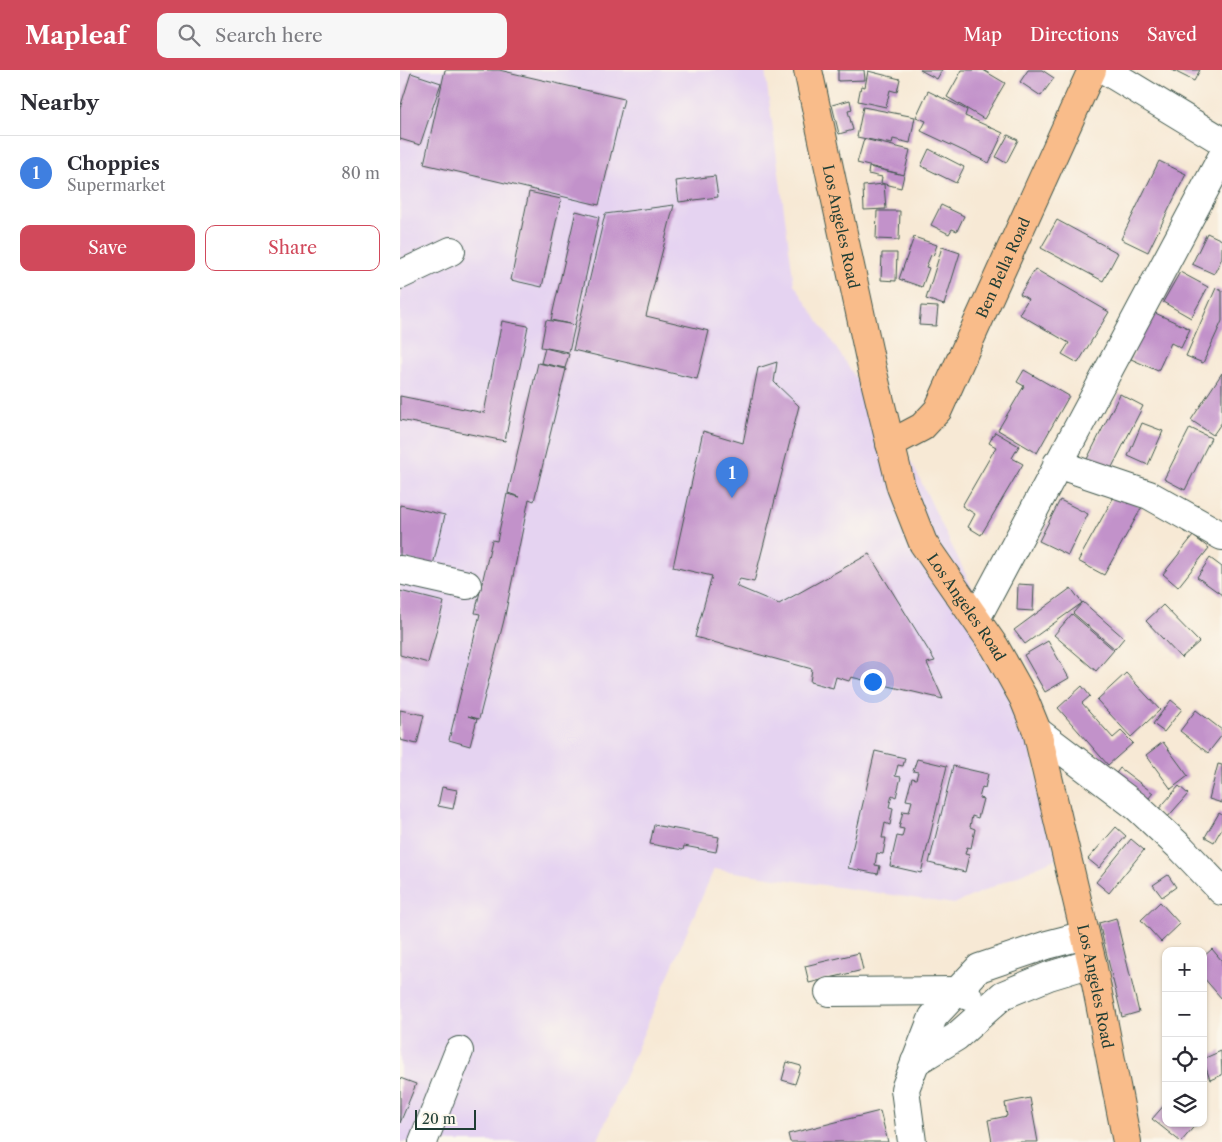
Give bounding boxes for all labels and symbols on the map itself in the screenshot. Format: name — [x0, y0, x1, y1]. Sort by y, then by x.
street label: Los Angeles Road — [819, 163, 864, 290]
street label: Ben Bella Road — [971, 214, 1034, 321]
pin: 1 — [716, 457, 748, 498]
street label: Los Angeles Road — [923, 549, 1010, 664]
your location — [860, 669, 886, 695]
street label: Los Angeles Road — [1074, 922, 1118, 1050]
scale bar — [415, 1107, 476, 1130]

